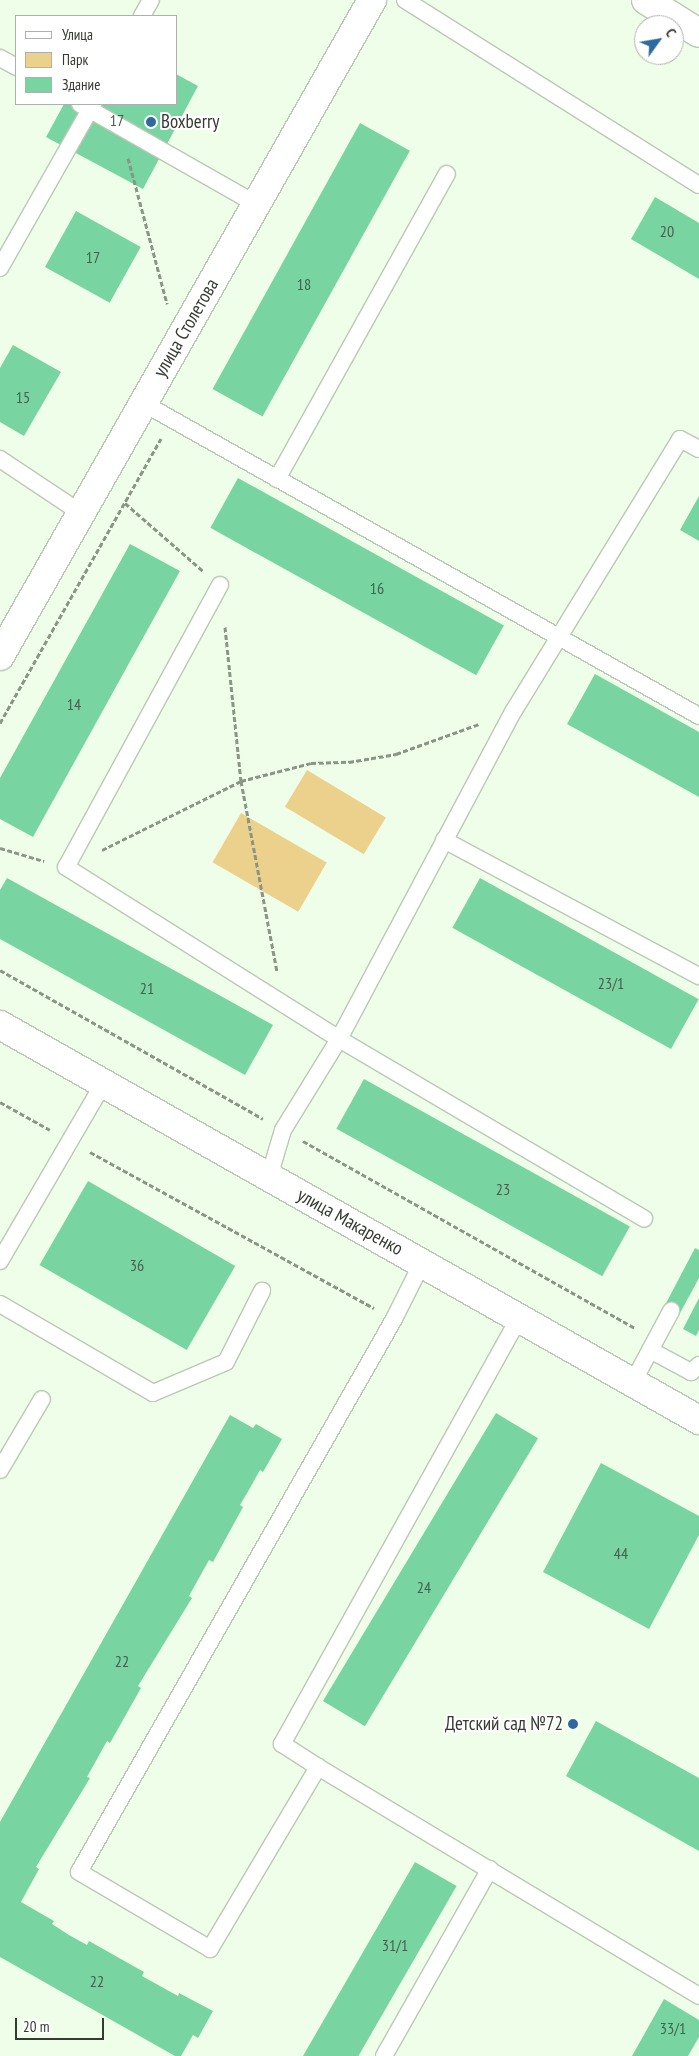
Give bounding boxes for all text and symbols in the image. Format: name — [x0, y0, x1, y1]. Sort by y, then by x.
legend — [15, 15, 178, 105]
north arrow — [634, 15, 684, 65]
text: Улица — [62, 25, 93, 44]
text: С — [662, 25, 680, 40]
text: Парк — [62, 50, 88, 69]
text: Здание — [62, 75, 100, 94]
house number: 17 — [110, 110, 124, 130]
place label: Boxberry — [161, 111, 219, 133]
marker: Boxberry — [145, 116, 157, 128]
house number: 20 — [660, 221, 674, 241]
house number: 17 — [86, 247, 100, 267]
house number: 18 — [297, 274, 311, 294]
street label: улица Столетова — [149, 275, 223, 381]
house number: 15 — [16, 387, 30, 407]
house number: 16 — [370, 578, 384, 598]
house number: 14 — [67, 694, 81, 714]
house number: 23/1 — [598, 973, 624, 993]
house number: 21 — [140, 978, 154, 998]
house number: 23 — [496, 1179, 510, 1199]
street label: улица Макаренко — [293, 1184, 407, 1260]
house number: 36 — [130, 1255, 144, 1275]
house number: 44 — [614, 1543, 628, 1563]
house number: 24 — [417, 1577, 431, 1597]
house number: 22 — [115, 1651, 129, 1671]
place label: Детский сад №72 — [445, 1713, 563, 1735]
marker: Детский сад №72 — [567, 1718, 579, 1730]
house number: 31/1 — [382, 1935, 408, 1955]
house number: 22 — [90, 1971, 104, 1991]
scale bar — [18, 2008, 106, 2040]
text: 20 m — [23, 2017, 49, 2036]
house number: 33/1 — [660, 2018, 686, 2038]

